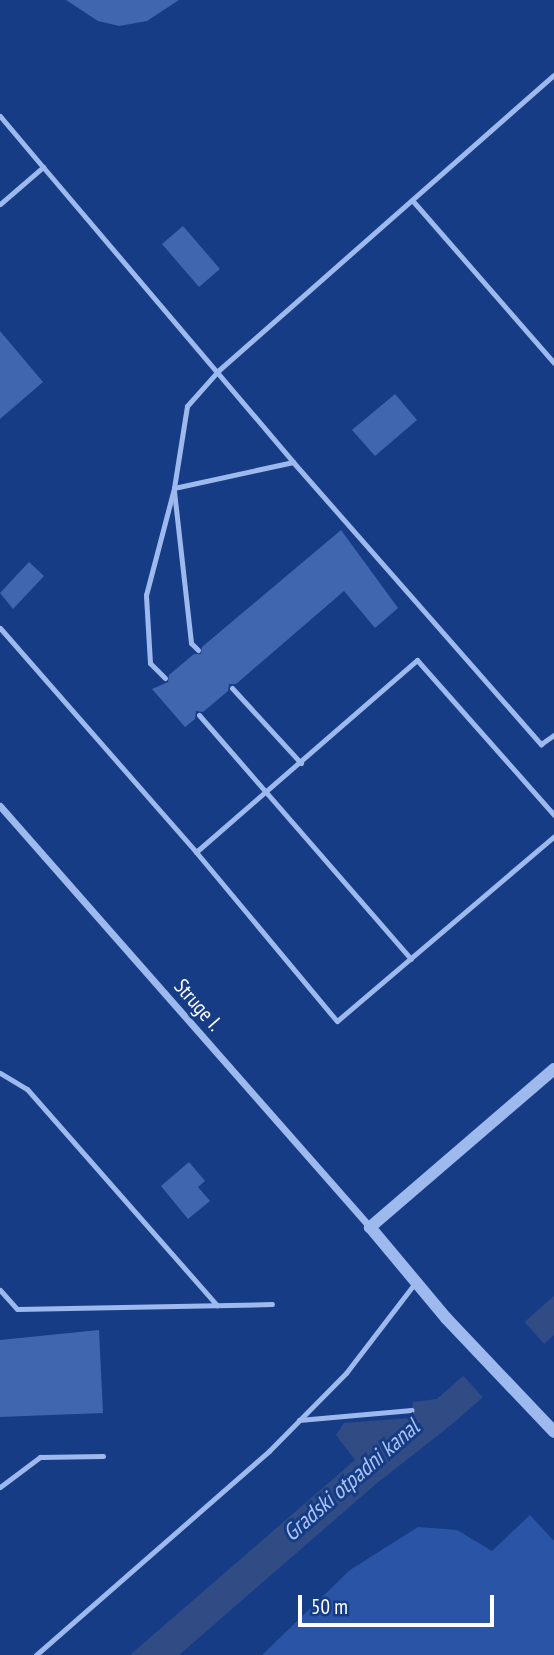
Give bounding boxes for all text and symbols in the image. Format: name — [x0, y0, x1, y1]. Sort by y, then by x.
street label: Struge I. — [169, 974, 227, 1036]
water label: Gradski otpadni kanal — [277, 1413, 425, 1547]
scale bar — [302, 1582, 498, 1626]
text: 50 m — [311, 1593, 348, 1620]

